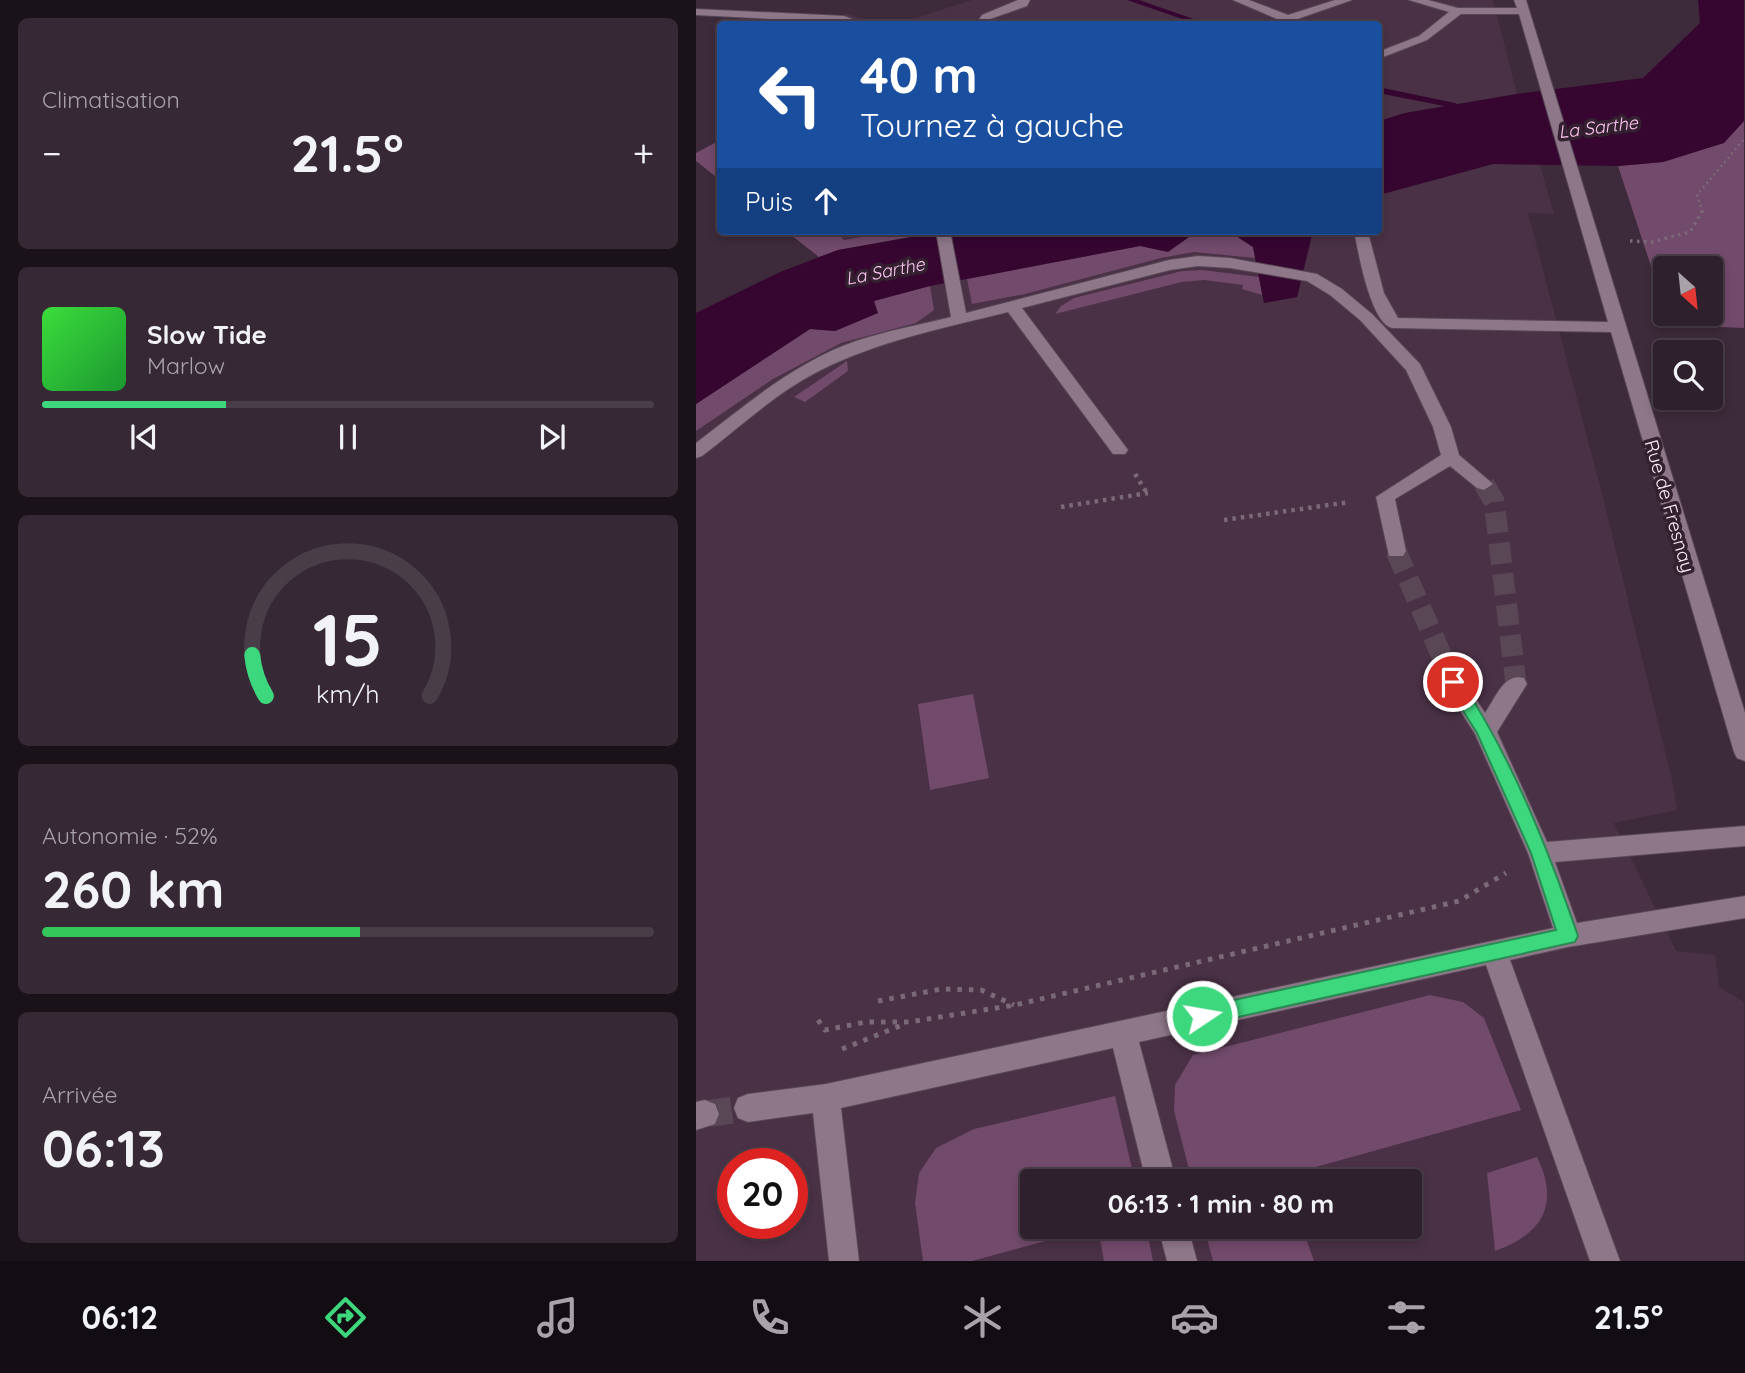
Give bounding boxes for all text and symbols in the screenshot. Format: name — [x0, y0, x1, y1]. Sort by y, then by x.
text: 40 m — [860, 44, 978, 105]
icon: left — [745, 49, 836, 140]
text: Climatisation — [42, 85, 180, 114]
text: Tournez à gauche — [860, 105, 1124, 145]
water label: La Sarthe — [1557, 111, 1640, 143]
text: 21.5° — [291, 120, 404, 185]
text: − — [42, 129, 62, 177]
text: + — [633, 129, 654, 177]
icon: ahead — [807, 182, 845, 220]
text: Puis — [745, 185, 793, 218]
water label: La Sarthe — [844, 252, 927, 290]
north arrow — [1653, 256, 1723, 326]
map controls — [1653, 256, 1723, 410]
text: Slow Tide — [147, 318, 267, 351]
button: search — [1653, 340, 1723, 410]
text: Marlow — [147, 351, 225, 380]
icon: previous — [125, 418, 163, 456]
icon: pause — [329, 418, 367, 456]
icon: next — [533, 418, 571, 456]
street label: Rue de Fresnay — [1640, 437, 1700, 575]
text: 15 — [313, 594, 383, 685]
pin — [1423, 652, 1483, 712]
icon: arrive — [1434, 663, 1472, 701]
text: km/h — [316, 678, 380, 709]
text: Autonomie · 52% — [42, 821, 218, 850]
text: 260 km — [42, 856, 224, 921]
position arrow — [1165, 979, 1239, 1053]
text: Arrivée — [42, 1080, 118, 1109]
text: 06:13 — [42, 1115, 165, 1180]
speed limit sign: 20 — [717, 1148, 808, 1239]
text: 06:13 · 1 min · 80 m — [1108, 1187, 1334, 1220]
icon: directions — [321, 1293, 370, 1342]
icon: music — [533, 1293, 582, 1342]
icon: phone — [745, 1293, 794, 1342]
icon: climate — [958, 1293, 1007, 1342]
icon: car — [1170, 1293, 1219, 1342]
icon: filters — [1382, 1293, 1431, 1342]
text: 06:12 — [82, 1297, 158, 1337]
text: 21.5° — [1594, 1297, 1663, 1337]

